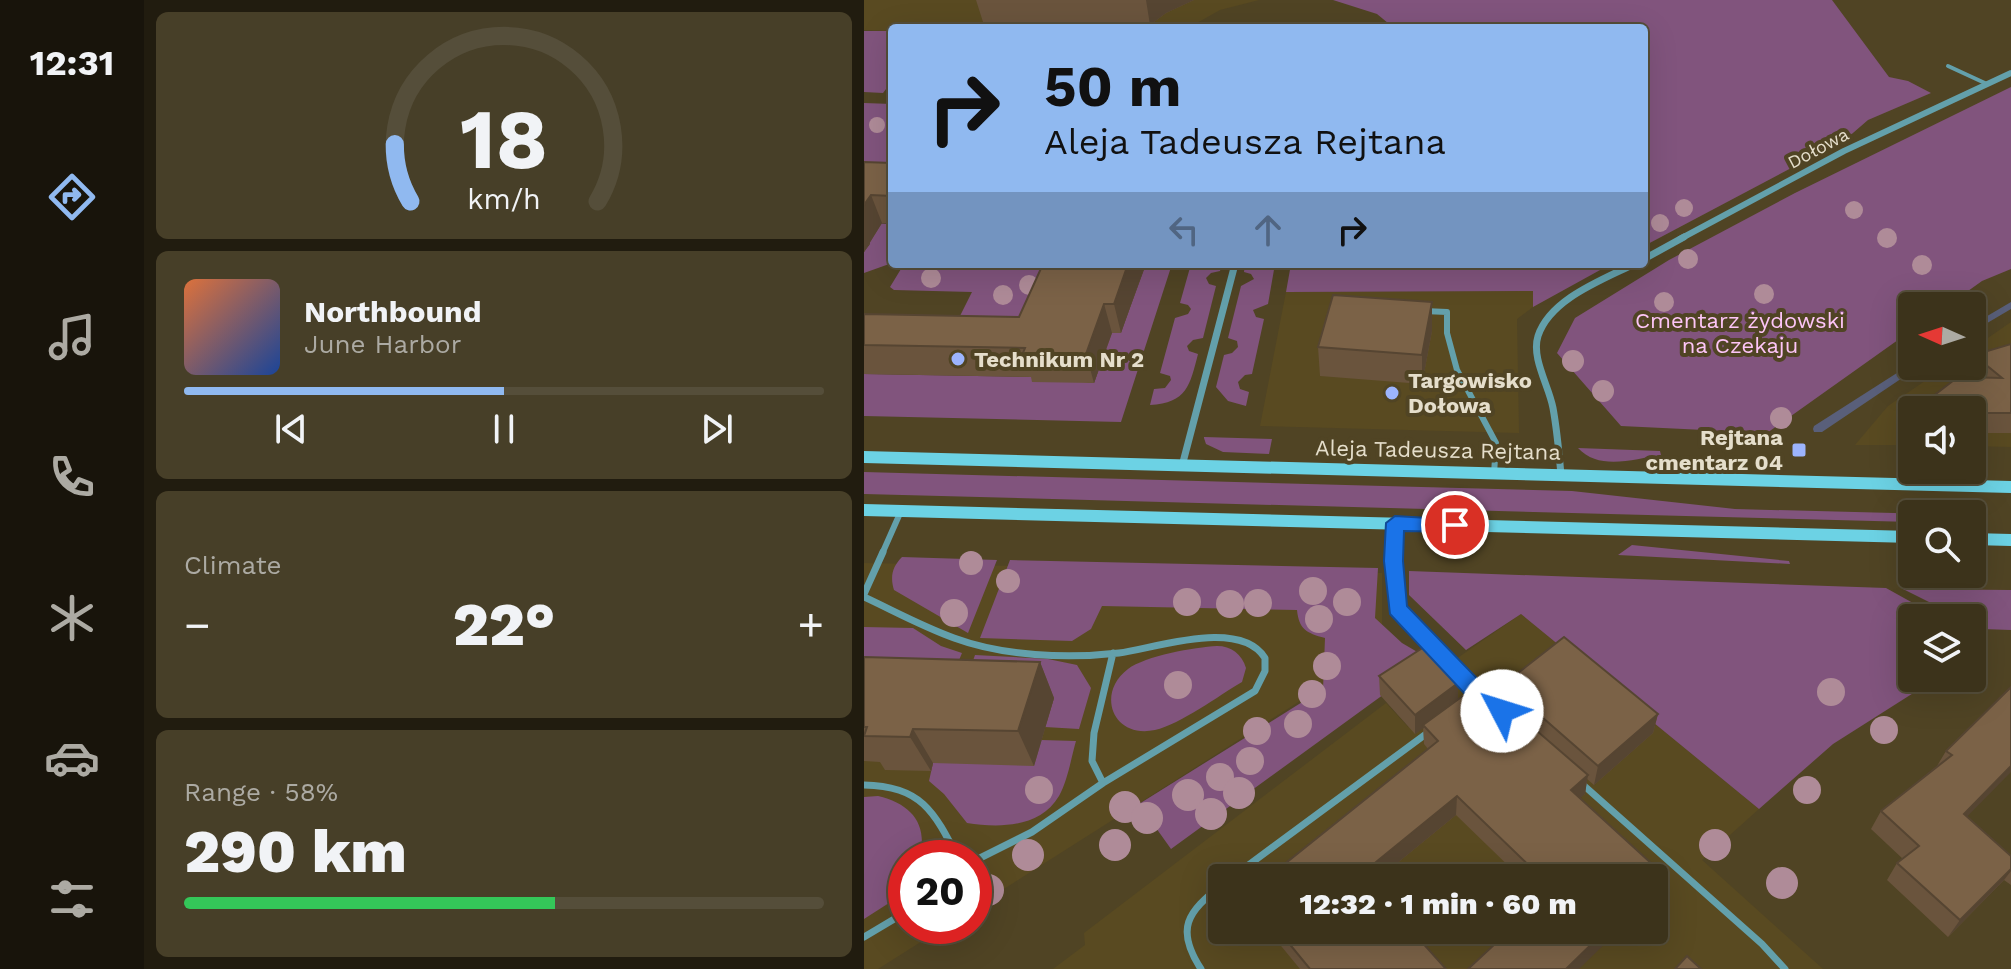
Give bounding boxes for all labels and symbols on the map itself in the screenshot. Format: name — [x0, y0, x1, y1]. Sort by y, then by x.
street label: Dołowa — [1784, 123, 1852, 173]
north arrow — [1898, 292, 1986, 380]
park label: Cmentarz żydowski na Czekaju — [1635, 308, 1845, 358]
place label: Technikum Nr 2 — [974, 347, 1144, 372]
marker: Technikum Nr 2 — [949, 350, 967, 368]
place label: Targowisko Dołowa — [1408, 368, 1532, 418]
marker: Targowisko Dołowa — [1383, 384, 1401, 402]
place label: Rejtana cmentarz 04 — [1645, 425, 1783, 475]
street label: Aleja Tadeusza Rejtana — [1315, 435, 1561, 465]
marker: Rejtana cmentarz 04 — [1790, 441, 1808, 459]
pin — [1421, 491, 1489, 559]
position arrow — [1460, 669, 1544, 753]
speed limit sign: 20 — [888, 840, 992, 944]

